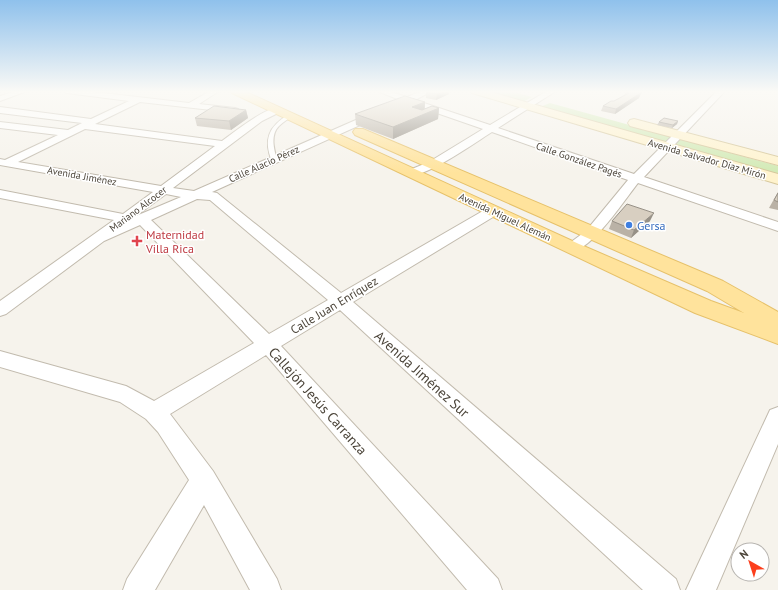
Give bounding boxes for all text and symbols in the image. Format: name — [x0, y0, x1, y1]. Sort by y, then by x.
street label: Avenida Salvador Díaz Mirón — [647, 136, 767, 182]
street label: Calle González Pagés — [534, 139, 624, 181]
street label: Calle Alacio Pérez — [227, 143, 301, 185]
street label: Avenida Jiménez — [46, 164, 118, 188]
street label: Mariano Alcocer — [107, 183, 170, 235]
street label: Avenida Miguel Alemán — [457, 190, 553, 244]
place label: Gersa — [637, 218, 666, 233]
marker: Gersa — [624, 220, 634, 230]
place label: Maternidad Villa Rica — [145, 227, 204, 256]
marker: Maternidad Villa Rica — [131, 235, 143, 247]
street label: Calle Juan Enríquez — [288, 273, 380, 337]
street label: Avenida Jiménez Sur — [371, 327, 473, 421]
street label: Callejón Jesús Carranza — [265, 343, 371, 459]
north arrow — [730, 542, 770, 582]
text: N — [736, 547, 751, 562]

